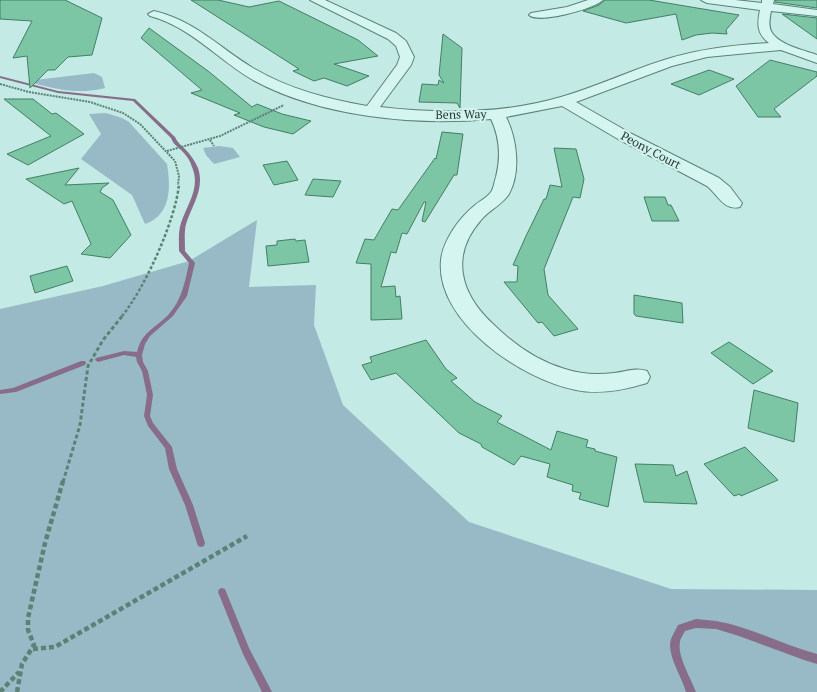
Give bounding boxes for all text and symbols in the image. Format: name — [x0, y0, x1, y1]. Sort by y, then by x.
street label: Bens Way — [435, 106, 488, 122]
street label: Peony Court — [619, 128, 684, 172]

